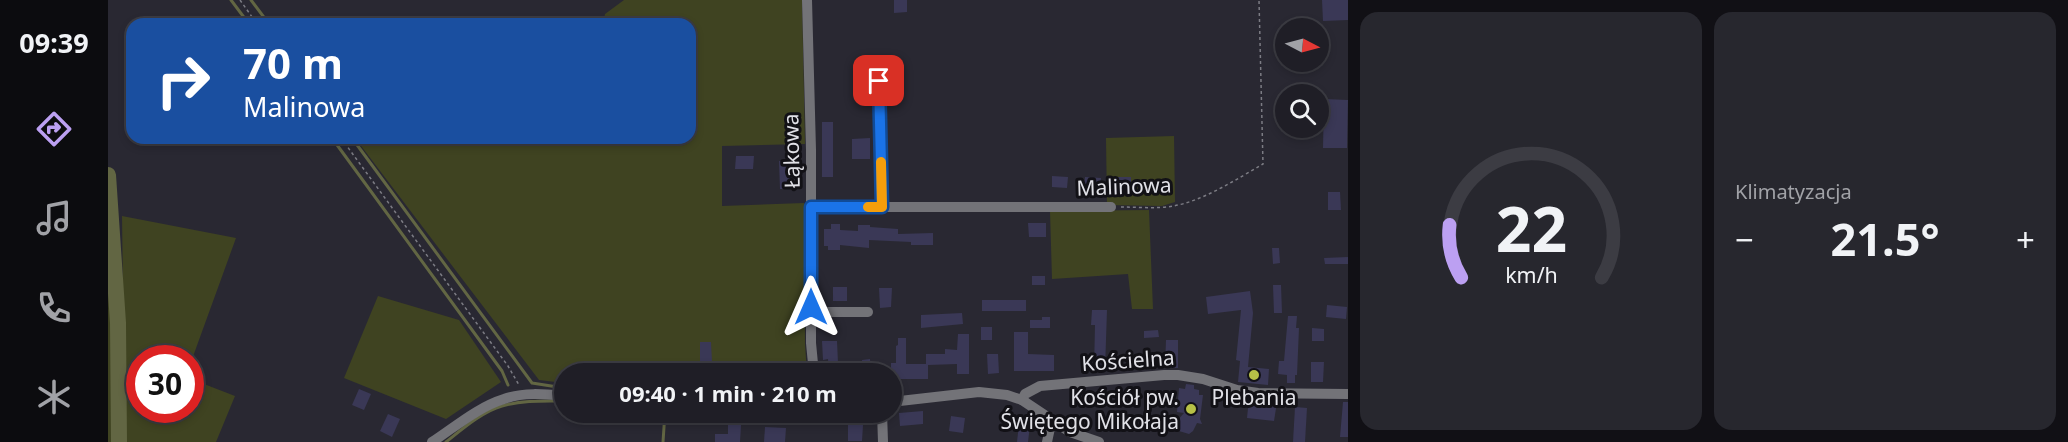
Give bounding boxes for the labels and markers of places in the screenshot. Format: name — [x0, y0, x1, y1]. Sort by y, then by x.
pin — [853, 55, 904, 106]
marker: Plebania — [1247, 368, 1261, 382]
place label: Kościół pw. Świętego Mikołaja — [1000, 383, 1179, 435]
place label: Plebania — [1212, 383, 1296, 411]
marker: Kościół pw. Świętego Mikołaja — [1184, 402, 1198, 416]

